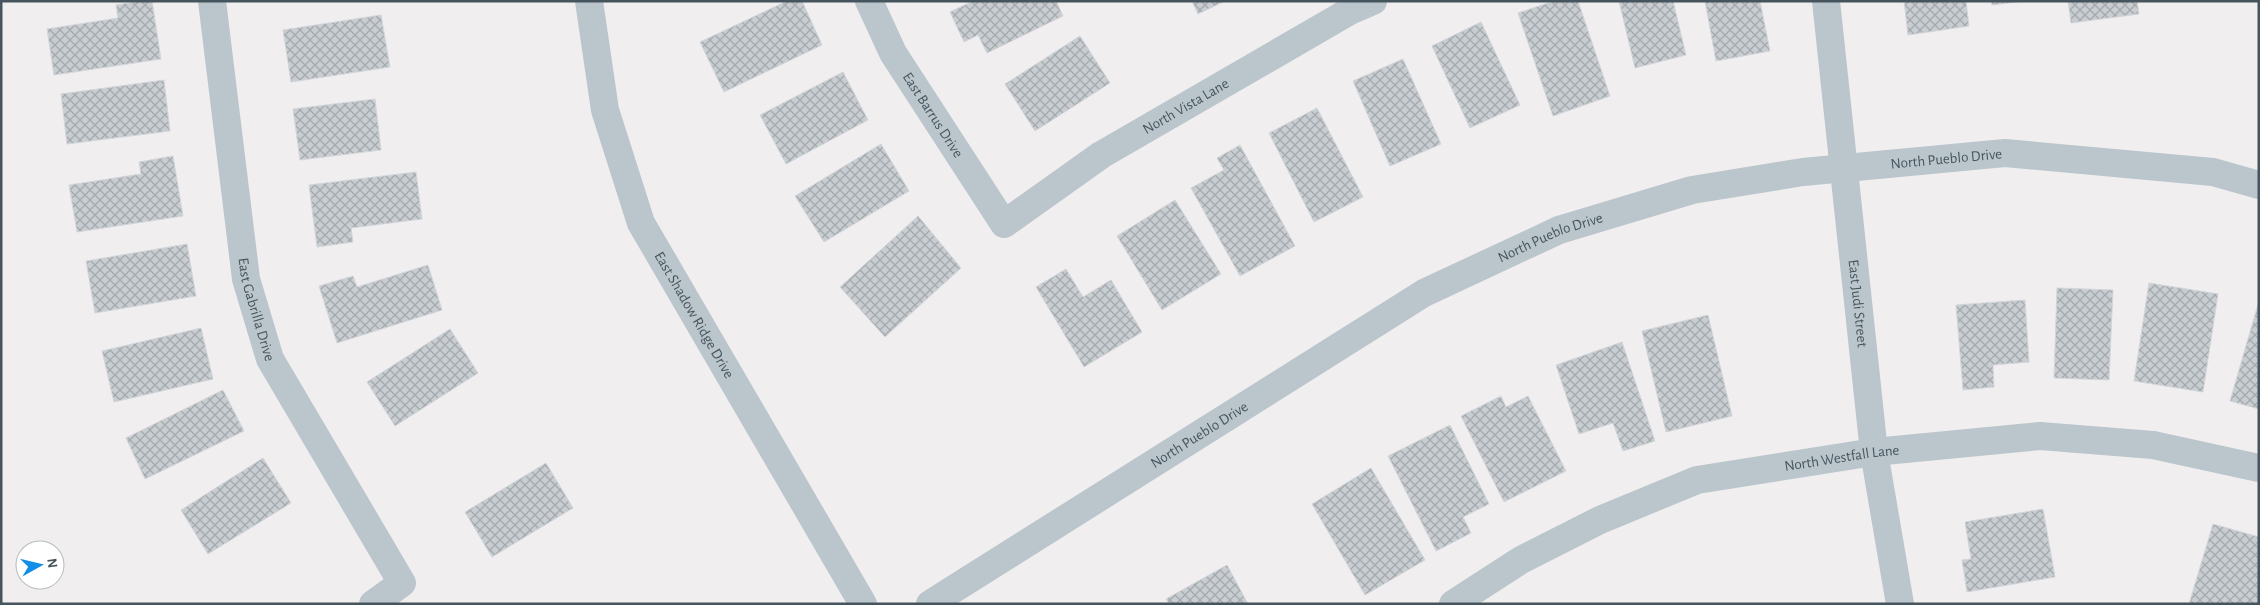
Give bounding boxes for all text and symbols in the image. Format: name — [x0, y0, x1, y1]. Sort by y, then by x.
street label: East Barrus Drive — [900, 70, 966, 160]
street label: North Vista Lane — [1140, 75, 1231, 137]
street label: North Pueblo Drive — [1890, 146, 2003, 171]
street label: North Pueblo Drive — [1495, 210, 1605, 265]
street label: East Shadow Ridge Drive — [652, 249, 737, 381]
street label: East Gabrilla Drive — [236, 257, 278, 363]
street label: East Judi Street — [1846, 259, 1870, 348]
street label: North Pueblo Drive — [1148, 398, 1250, 471]
street label: North Westfall Lane — [1783, 442, 1900, 474]
north arrow — [15, 540, 65, 590]
text: N — [44, 558, 59, 569]

